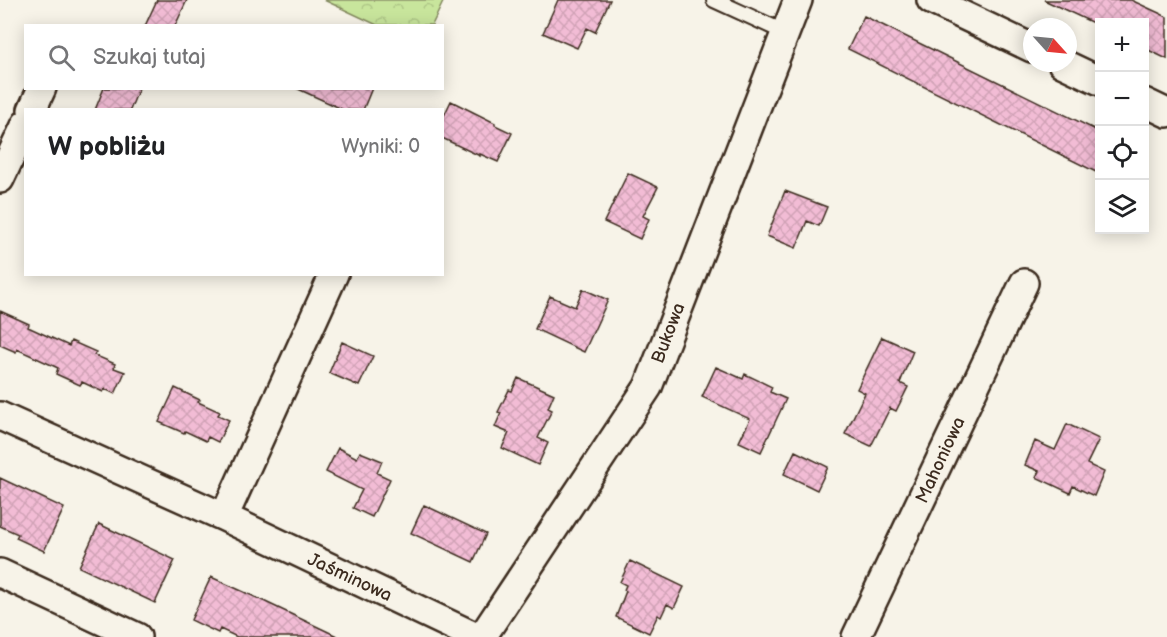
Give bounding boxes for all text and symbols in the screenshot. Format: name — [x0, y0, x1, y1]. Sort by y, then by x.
north arrow — [1023, 18, 1077, 72]
map controls — [1095, 18, 1149, 234]
button: + — [1095, 18, 1149, 72]
search box — [24, 24, 444, 90]
icon: search — [45, 41, 78, 74]
text: Szukaj tutaj — [93, 44, 206, 71]
button: − — [1095, 72, 1149, 126]
button: locate — [1095, 126, 1149, 180]
text: W pobliżu — [48, 132, 166, 163]
text: Wyniki: 0 — [341, 135, 420, 159]
button: layers — [1095, 180, 1149, 234]
street label: Bukowa — [647, 300, 690, 366]
street label: Mahoniowa — [911, 414, 970, 507]
street label: Jaśminowa — [304, 549, 395, 606]

